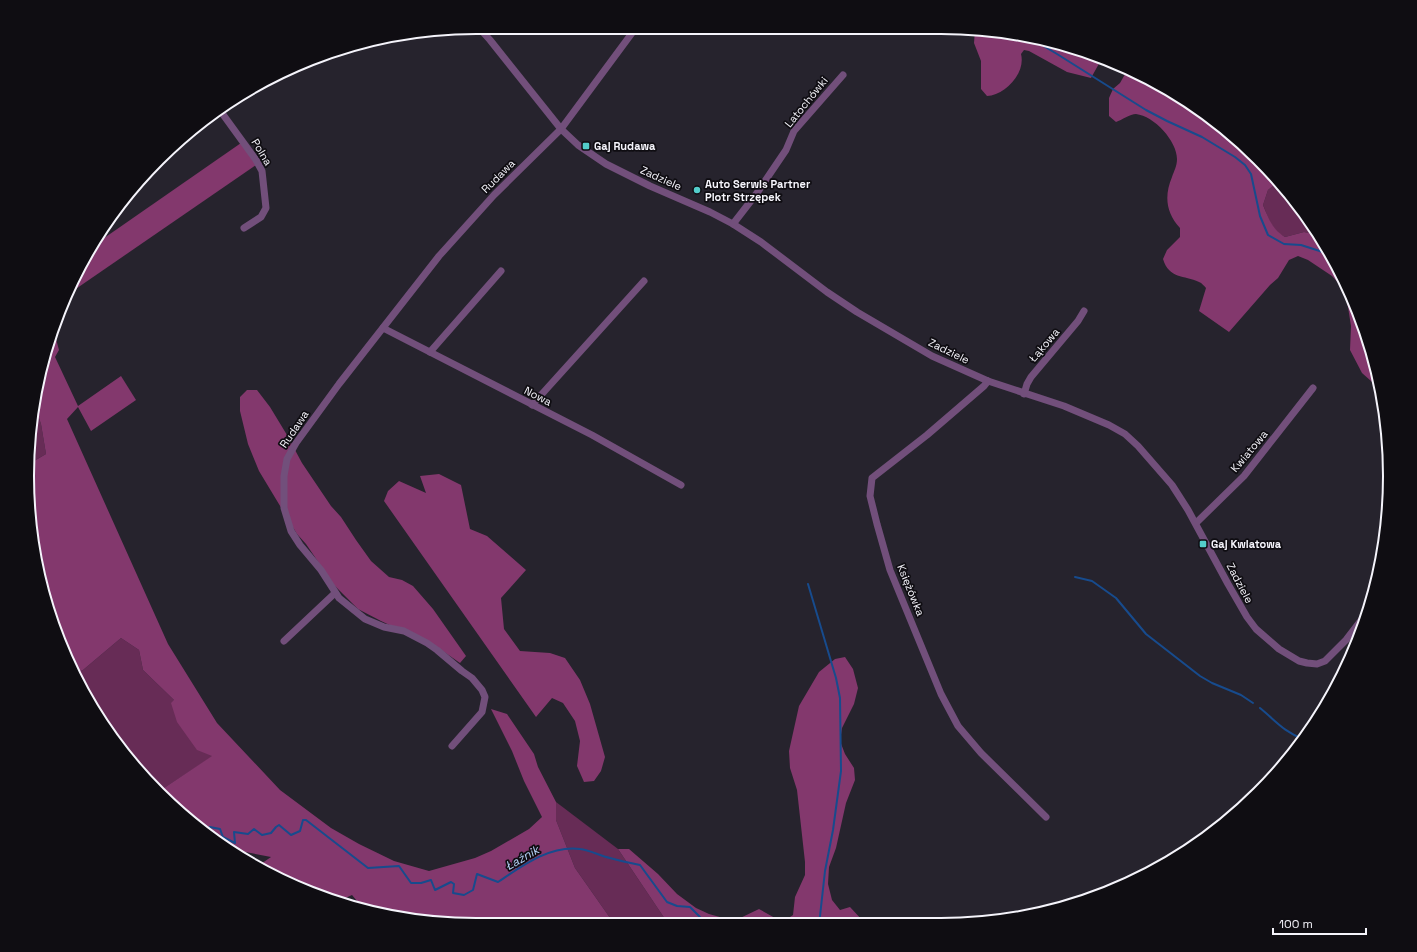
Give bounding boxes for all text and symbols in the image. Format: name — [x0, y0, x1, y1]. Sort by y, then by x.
street label: Latochówki — [781, 74, 831, 130]
street label: Polna — [249, 136, 276, 169]
place label: Gaj Rudawa — [594, 139, 656, 153]
marker: Gaj Rudawa — [581, 141, 591, 151]
street label: Rudawa — [478, 156, 518, 196]
street label: Zadziele — [638, 163, 684, 193]
place label: Auto Serwis Partner Piotr Strzępek — [705, 177, 811, 204]
marker: Auto Serwis Partner Piotr Strzępek — [692, 185, 702, 195]
street label: Łąkowa — [1026, 325, 1063, 365]
street label: Zadziele — [926, 335, 972, 367]
street label: Nowa — [522, 383, 555, 409]
street label: Rudawa — [276, 407, 312, 450]
street label: Kwiatowa — [1227, 427, 1271, 475]
place label: Gaj Kwiatowa — [1211, 537, 1282, 551]
marker: Gaj Kwiatowa — [1198, 539, 1208, 549]
street label: Zadziele — [1224, 560, 1256, 606]
street label: Księżówka — [894, 562, 928, 619]
water label: Łaźnik — [502, 841, 543, 874]
scale bar — [1273, 910, 1366, 936]
text: 100 m — [1279, 916, 1313, 932]

